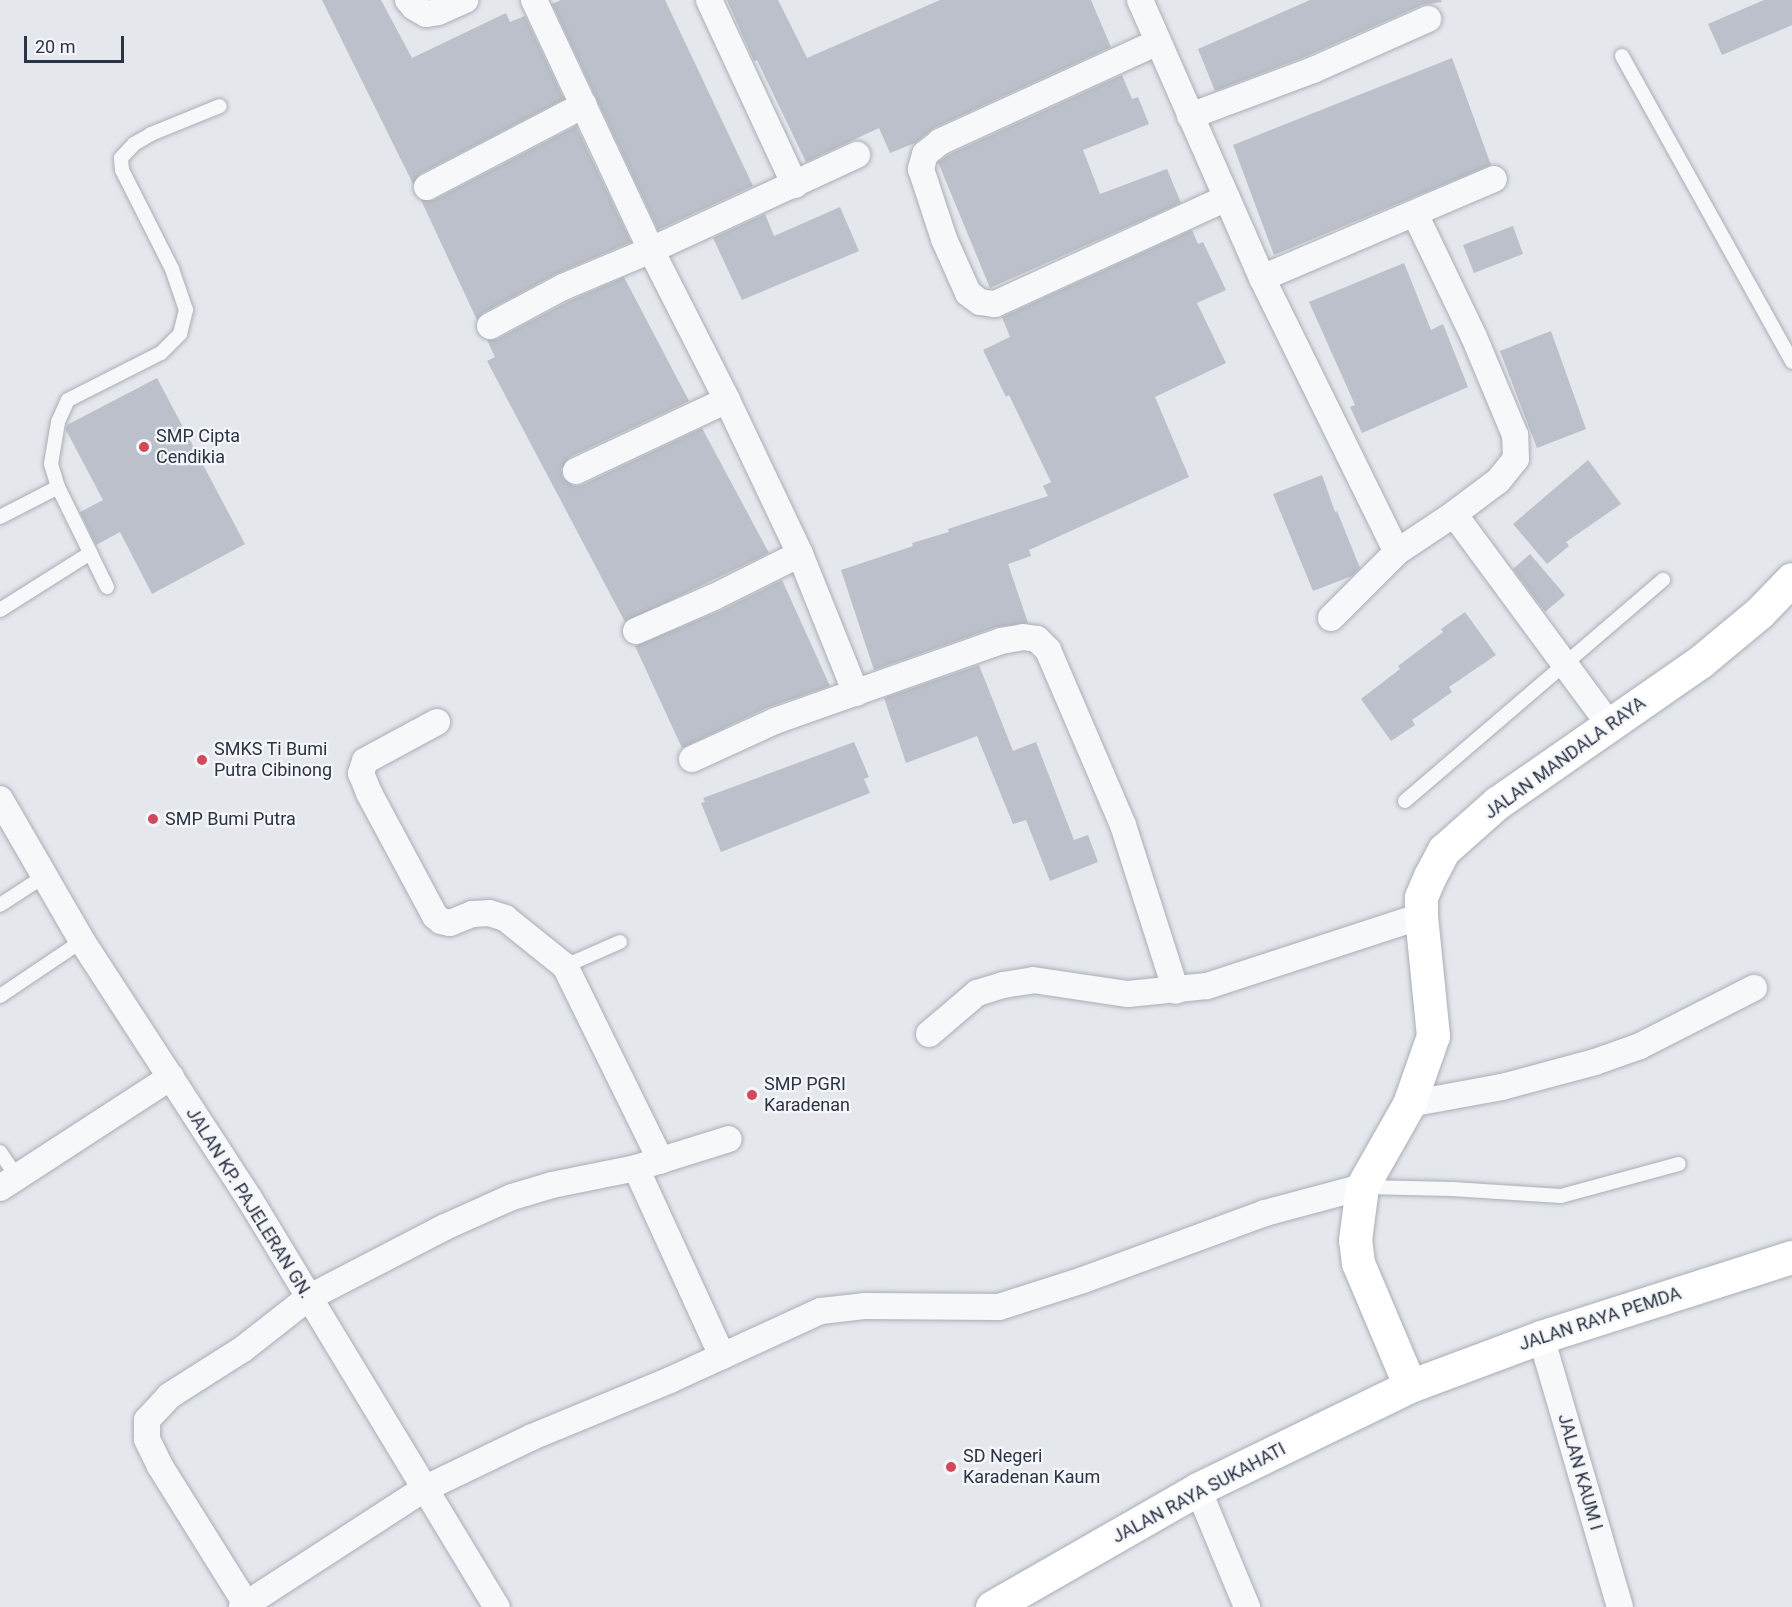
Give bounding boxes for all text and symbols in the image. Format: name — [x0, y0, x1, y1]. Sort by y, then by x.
scale bar — [27, 24, 128, 62]
text: 20 m — [35, 36, 75, 57]
place label: SMP Cipta Cendikia — [156, 426, 240, 468]
marker: SMP Cipta Cendikia — [137, 440, 151, 454]
street label: JALAN MANDALA RAYA — [1480, 692, 1650, 824]
place label: SMKS Ti Bumi Putra Cibinong — [214, 739, 332, 782]
marker: SMKS Ti Bumi Putra Cibinong — [195, 753, 209, 767]
place label: SMP Bumi Putra — [165, 808, 296, 830]
marker: SMP Bumi Putra — [146, 812, 160, 826]
place label: SMP PGRI Karadenan — [764, 1074, 850, 1116]
marker: SMP PGRI Karadenan — [745, 1088, 759, 1102]
street label: JALAN KP. PAJELERAN GN. — [181, 1103, 317, 1303]
street label: JALAN RAYA PEMDA — [1516, 1283, 1684, 1355]
street label: JALAN KAUM I — [1553, 1411, 1607, 1533]
street label: JALAN RAYA SUKAHATI — [1109, 1438, 1289, 1548]
place label: SD Negeri Karadenan Kaum — [963, 1446, 1100, 1488]
marker: SD Negeri Karadenan Kaum — [944, 1460, 958, 1474]

